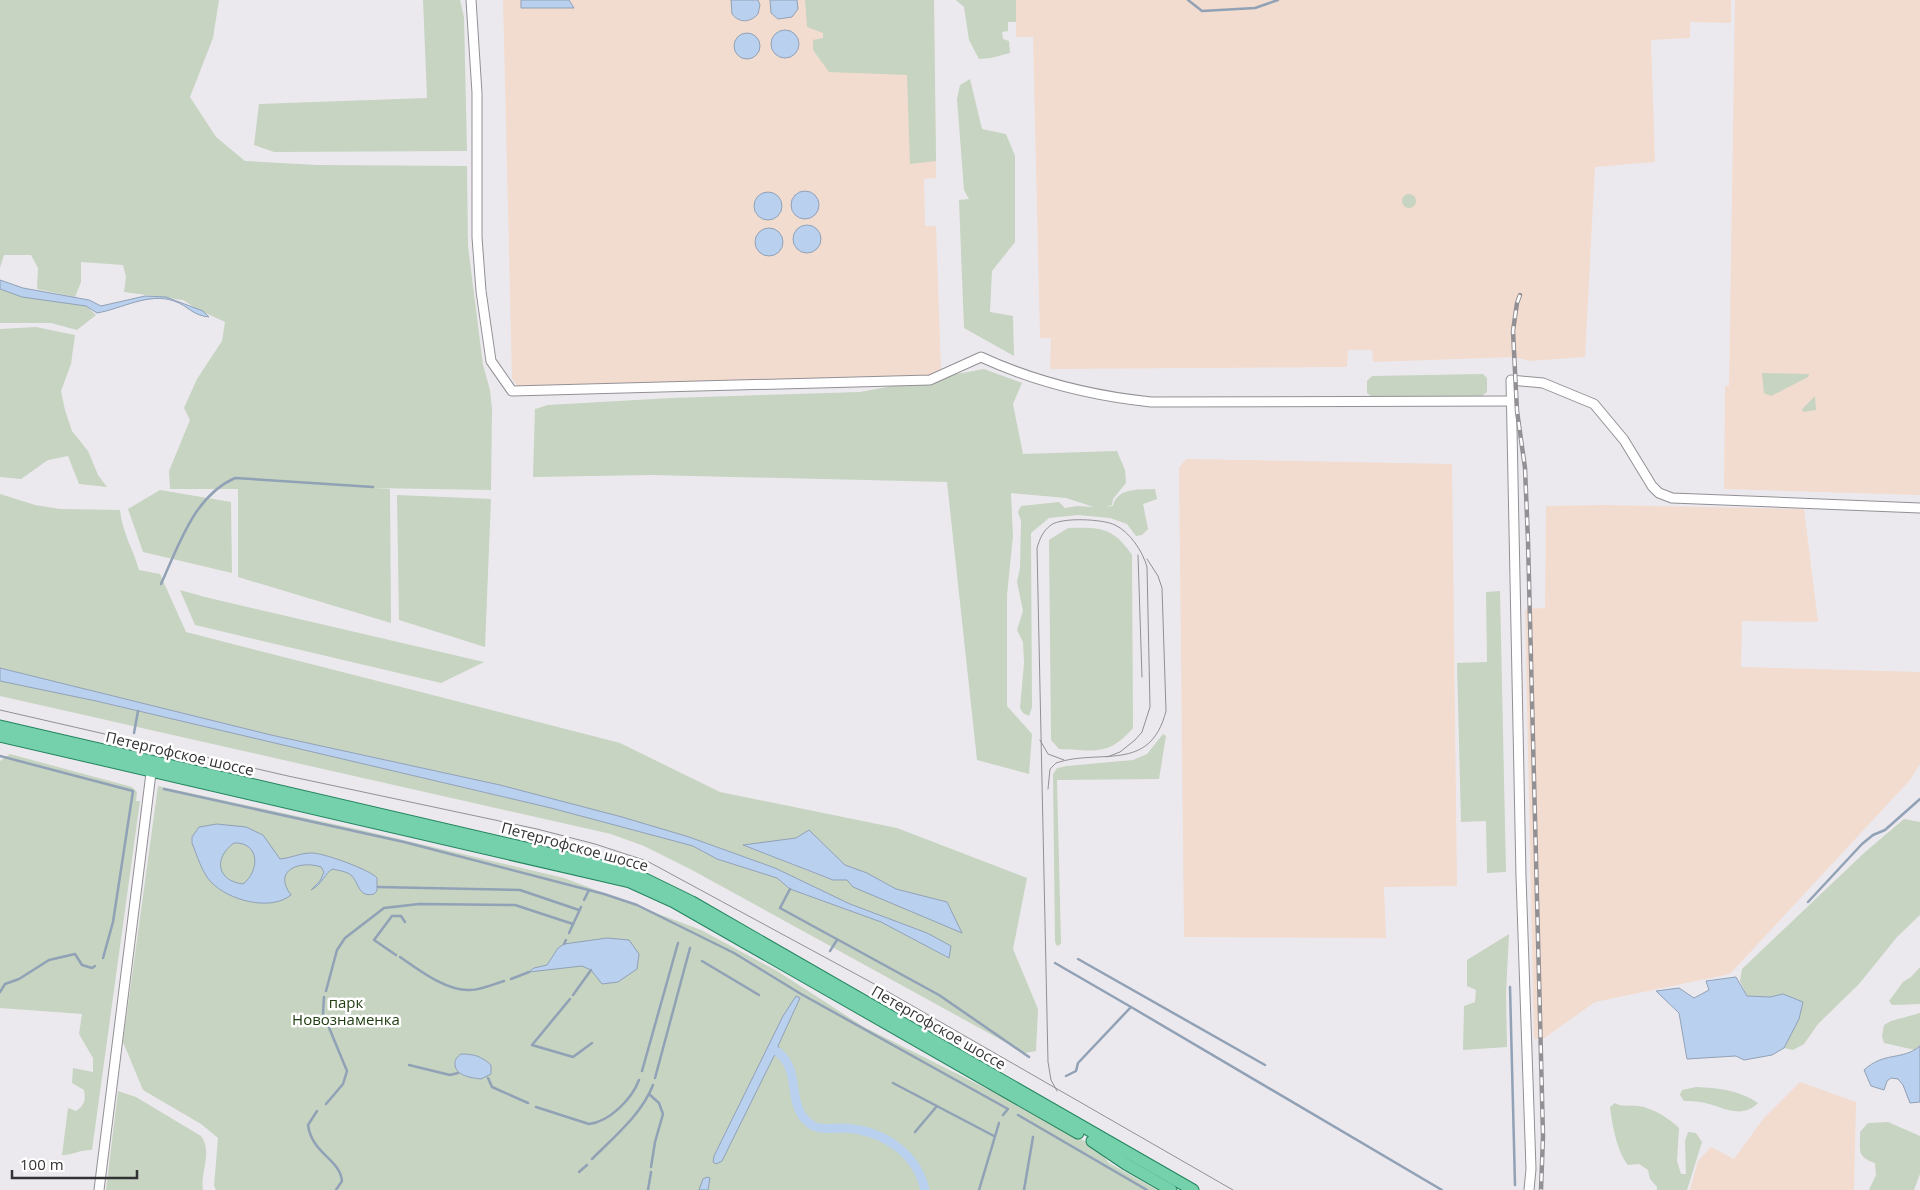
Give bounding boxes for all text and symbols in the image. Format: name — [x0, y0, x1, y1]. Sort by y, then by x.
street label: Петергофское шоссе — [104, 726, 256, 780]
street label: Петергофское шоссе — [499, 817, 651, 875]
street label: Петергофское шоссе — [868, 980, 1010, 1074]
park label: парк Новознаменка — [292, 992, 400, 1029]
scale bar — [12, 1148, 138, 1180]
text: 100 m — [20, 1154, 64, 1174]

